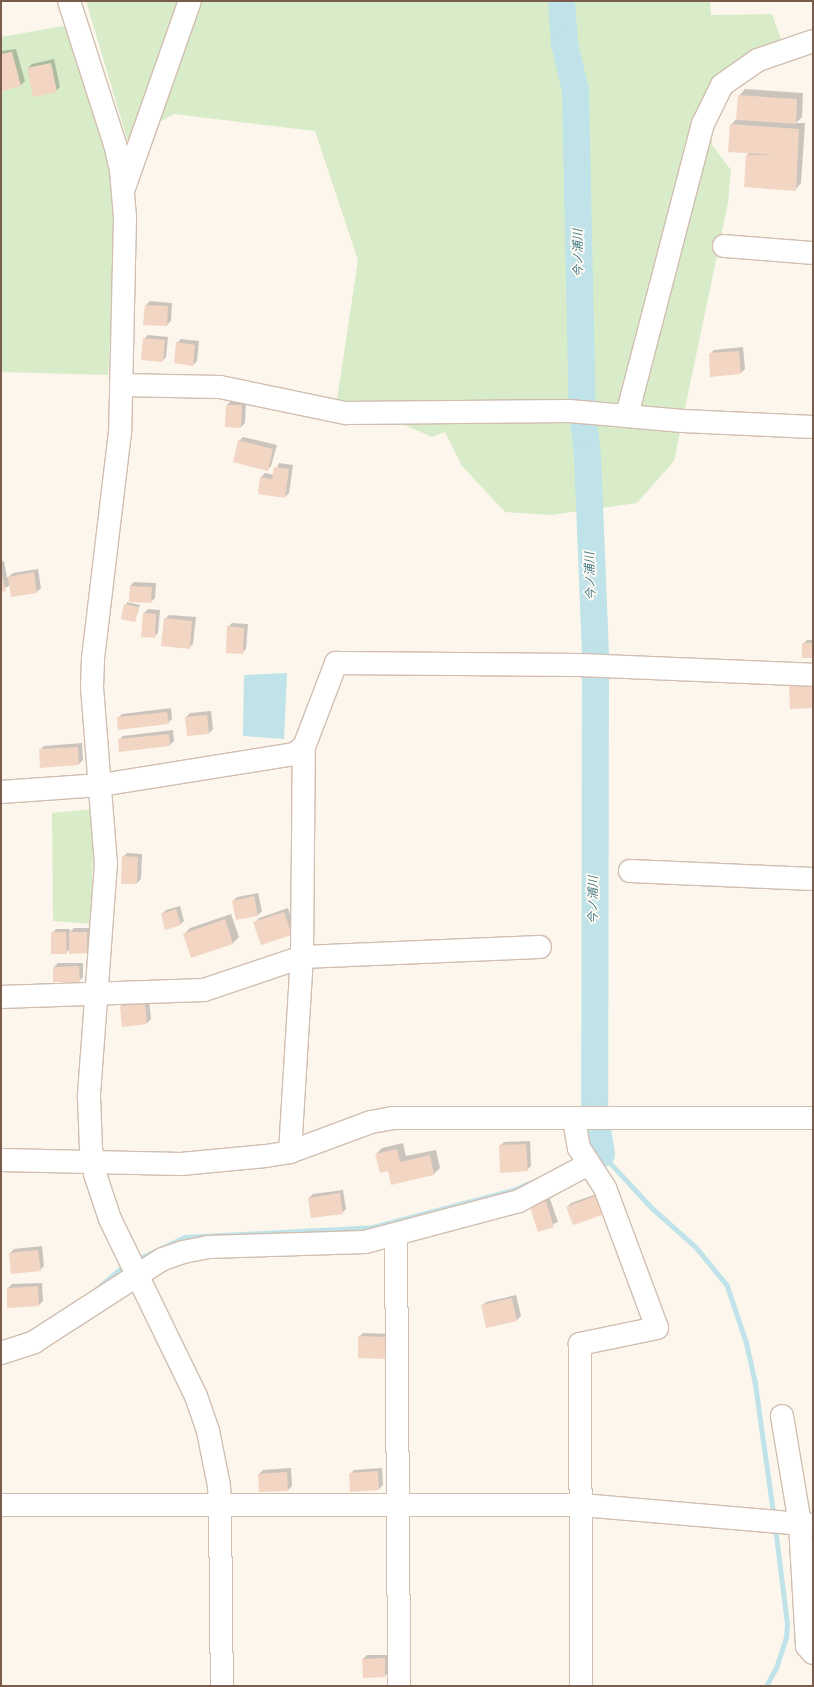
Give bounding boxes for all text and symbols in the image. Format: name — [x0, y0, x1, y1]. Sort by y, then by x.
water label: 今ノ浦川 — [571, 229, 587, 277]
water label: 今ノ浦川 — [583, 552, 599, 600]
water label: 今ノ浦川 — [587, 876, 601, 924]

